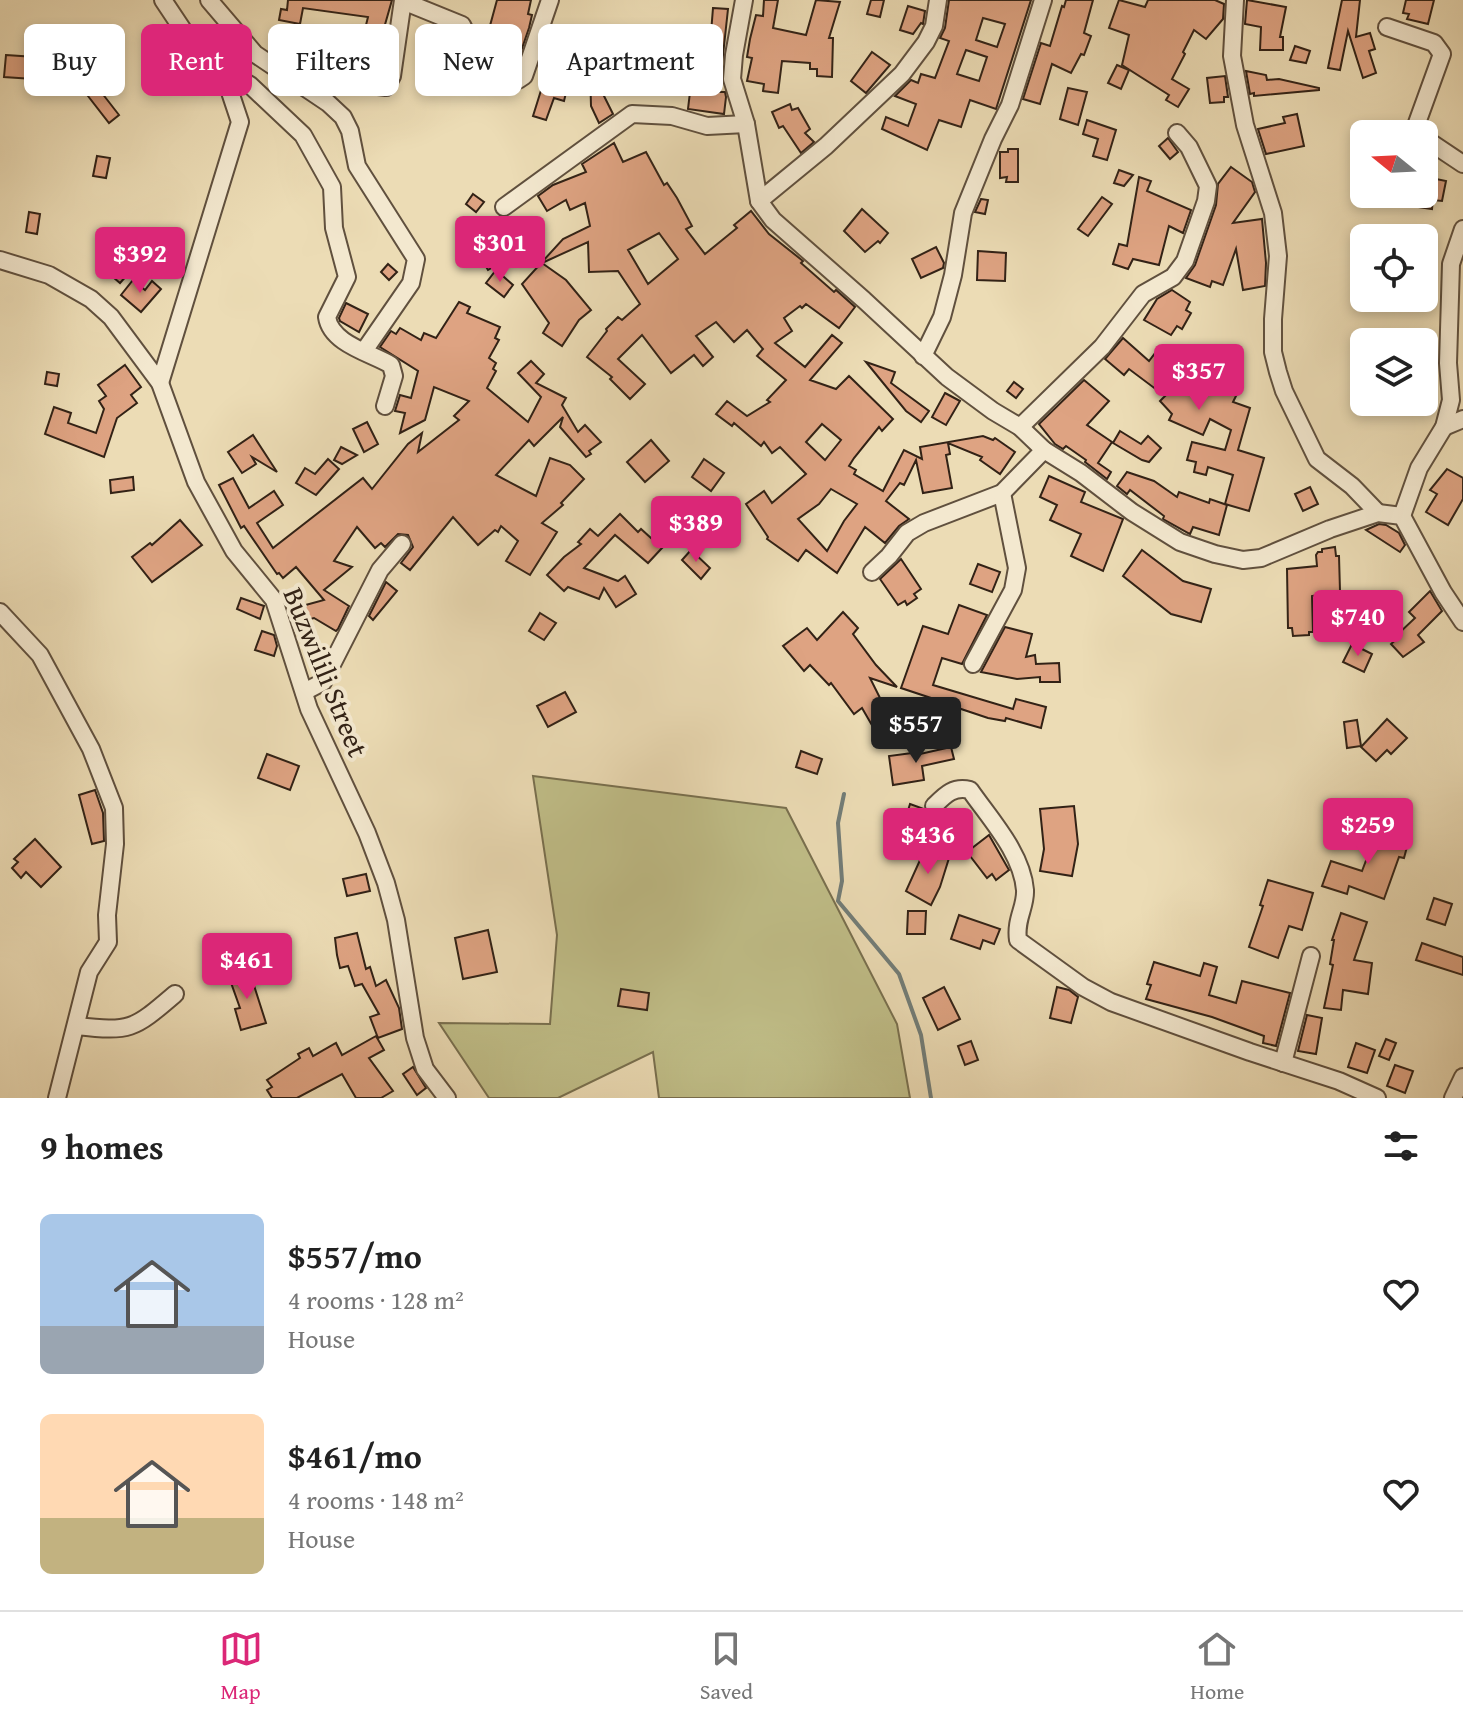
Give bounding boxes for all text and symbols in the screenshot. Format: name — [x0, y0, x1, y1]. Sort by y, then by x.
chip: Buy — [24, 24, 125, 96]
chip: Rent — [141, 24, 252, 96]
chip: Filters — [268, 24, 399, 96]
chip: New — [415, 24, 522, 96]
chip: Apartment — [538, 24, 723, 96]
north arrow — [1350, 120, 1438, 208]
map controls — [1350, 120, 1438, 416]
pin: $301 — [453, 216, 547, 284]
text: $301 — [473, 222, 527, 261]
button: locate — [1350, 224, 1438, 312]
pin: $392 — [93, 227, 187, 295]
text: $392 — [113, 233, 167, 272]
button: layers — [1350, 328, 1438, 416]
pin: $357 — [1152, 344, 1246, 412]
text: $357 — [1172, 350, 1226, 389]
pin: $389 — [649, 496, 743, 564]
text: $389 — [669, 502, 723, 541]
street label: Buzwilili Street — [274, 581, 379, 763]
pin: $740 — [1311, 590, 1405, 658]
text: $740 — [1331, 596, 1385, 635]
pin: $557 — [869, 697, 963, 765]
text: $557 — [889, 703, 943, 742]
pin: $259 — [1321, 798, 1415, 866]
text: $259 — [1341, 804, 1395, 843]
pin: $436 — [881, 808, 975, 876]
text: $436 — [901, 814, 955, 853]
pin: $461 — [200, 933, 294, 1001]
text: $461 — [220, 939, 274, 978]
text: 9 homes — [40, 1122, 164, 1171]
icon: filters — [1379, 1124, 1423, 1168]
text: $557/mo — [288, 1231, 422, 1280]
icon: home — [104, 1246, 200, 1342]
icon: heart — [1379, 1272, 1423, 1316]
text: 4 rooms · 128 m² — [288, 1280, 464, 1319]
text: House — [288, 1319, 355, 1358]
text: $461/mo — [288, 1431, 422, 1480]
icon: home — [104, 1446, 200, 1542]
icon: heart — [1379, 1472, 1423, 1516]
text: 4 rooms · 148 m² — [288, 1480, 464, 1519]
text: House — [288, 1519, 355, 1558]
tab: Map — [219, 1627, 263, 1707]
tab: Saved — [700, 1627, 753, 1707]
tab: Home — [1190, 1627, 1244, 1707]

